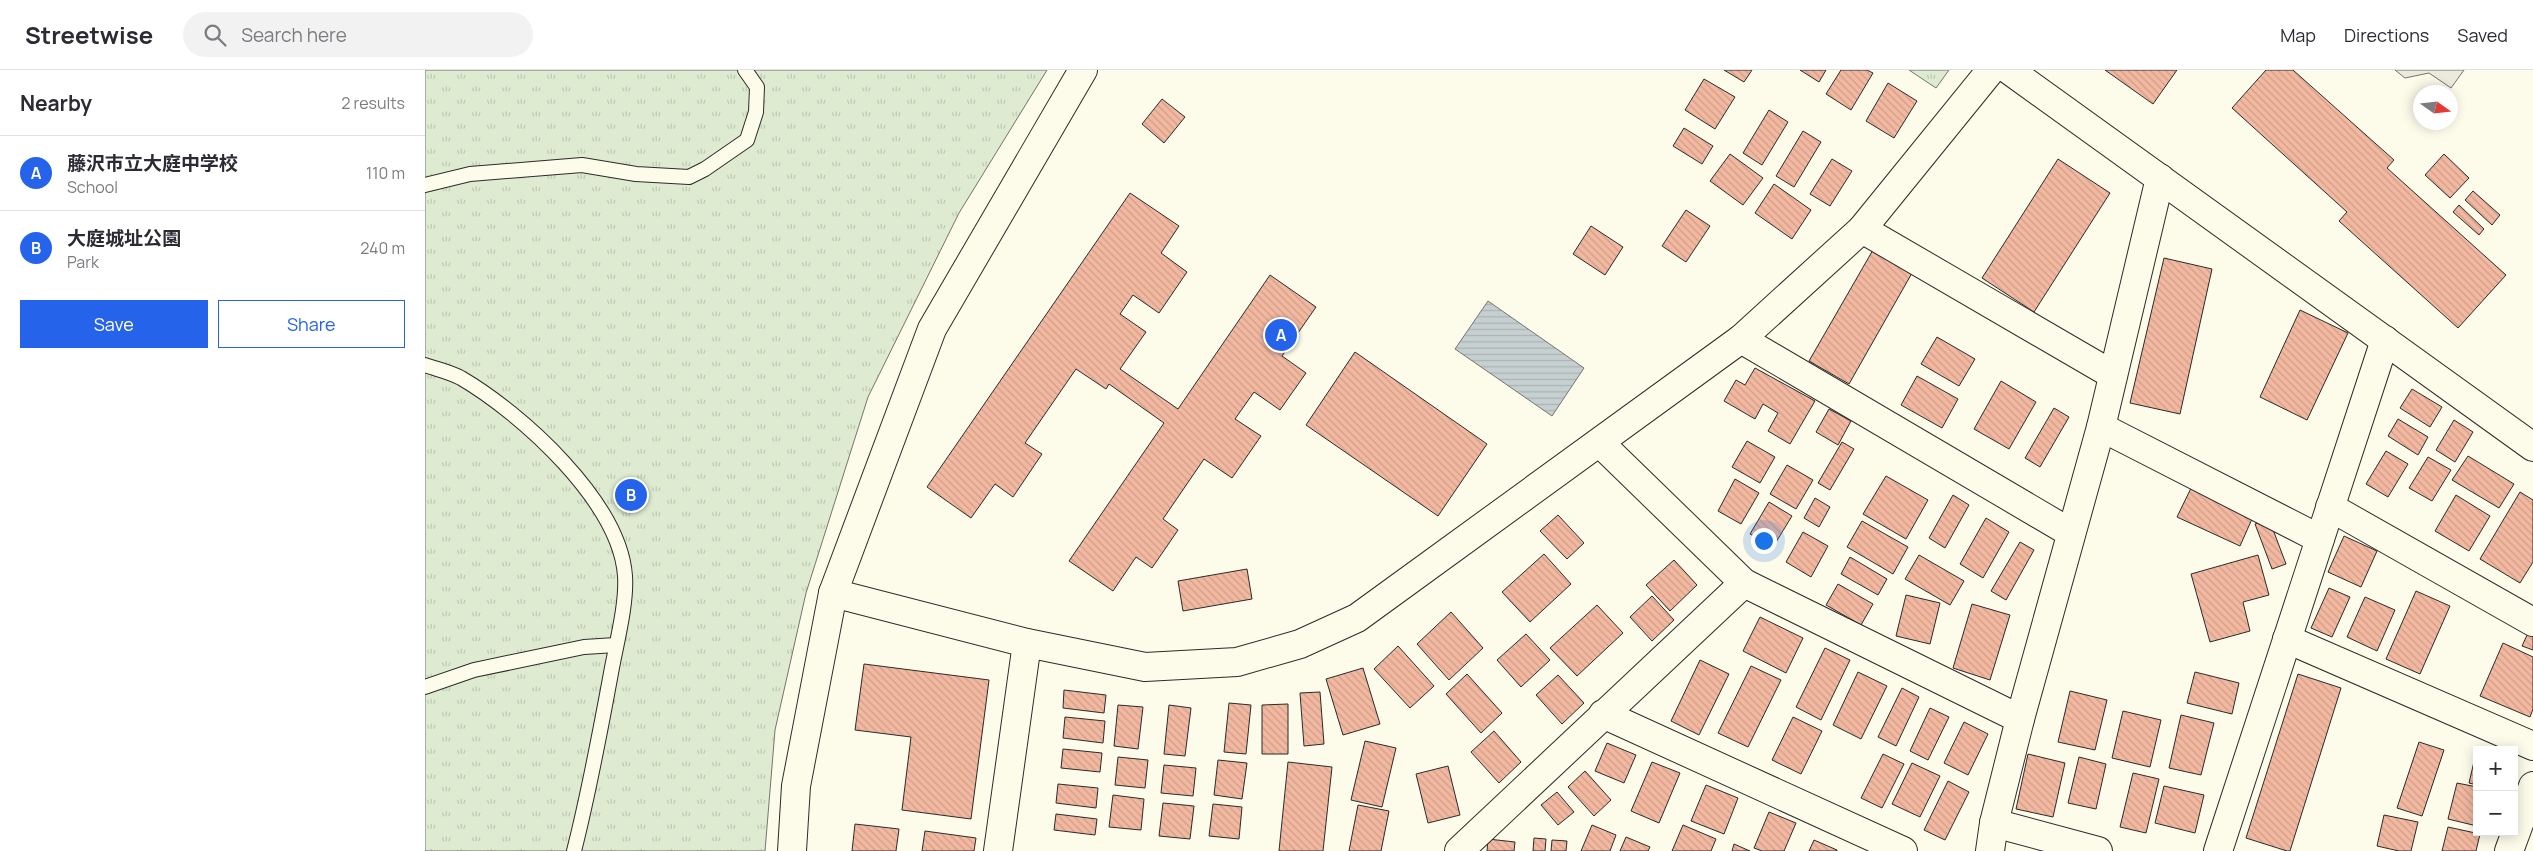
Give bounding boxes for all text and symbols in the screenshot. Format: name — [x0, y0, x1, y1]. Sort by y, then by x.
search box — [183, 12, 533, 57]
text: Streetwise — [25, 18, 153, 51]
icon: search — [201, 21, 229, 49]
text: Search here — [241, 22, 347, 48]
text: Map — [2280, 23, 2316, 47]
text: Directions — [2344, 23, 2429, 47]
text: Saved — [2457, 23, 2508, 47]
north arrow — [2413, 85, 2458, 130]
text: Nearby — [20, 89, 92, 117]
text: 2 results — [341, 92, 405, 114]
text: 藤沢市立大庭中学校 — [67, 150, 238, 176]
text: A — [31, 162, 41, 184]
text: 110 m — [366, 162, 405, 184]
text: School — [67, 176, 118, 198]
text: 大庭城址公園 — [67, 225, 181, 251]
text: B — [31, 237, 41, 259]
text: 240 m — [360, 237, 405, 259]
text: Park — [67, 251, 99, 273]
button: Save — [20, 300, 208, 348]
button: Share — [218, 300, 405, 348]
pin: A — [1265, 316, 1297, 354]
pin: B — [615, 476, 647, 514]
your location — [1751, 528, 1777, 554]
map controls — [2473, 746, 2518, 836]
button: + — [2473, 746, 2518, 791]
button: − — [2473, 791, 2518, 836]

